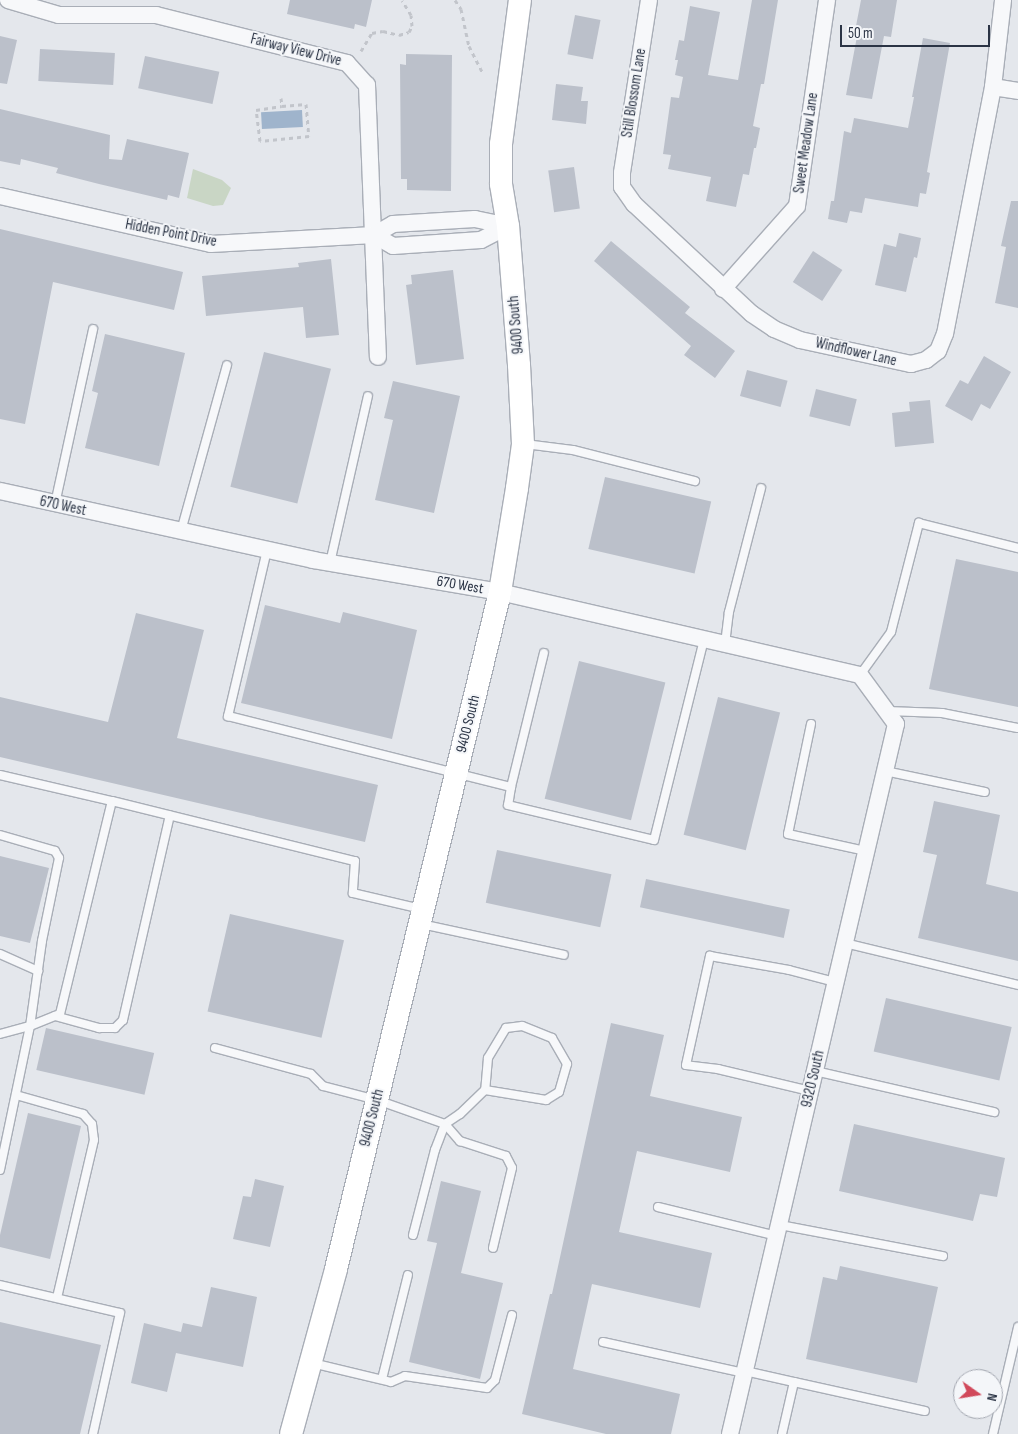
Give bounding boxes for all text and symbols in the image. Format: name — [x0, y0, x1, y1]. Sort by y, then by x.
scale bar — [843, 15, 993, 47]
text: 50 m — [848, 24, 873, 43]
street label: Fairway View Drive — [249, 30, 343, 70]
street label: Still Blossom Lane — [618, 47, 650, 139]
street label: Sweet Meadow Lane — [790, 92, 822, 194]
street label: Hidden Point Drive — [124, 215, 218, 251]
street label: 9400 South — [504, 295, 528, 355]
street label: Windflower Lane — [814, 334, 898, 370]
street label: 670 West — [38, 492, 88, 520]
street label: 670 West — [435, 572, 485, 598]
street label: 9400 South — [452, 693, 484, 755]
street label: 9320 South — [798, 1049, 828, 1109]
street label: 9400 South — [356, 1087, 388, 1149]
north arrow — [953, 1369, 1003, 1419]
text: N — [983, 1392, 1001, 1403]

